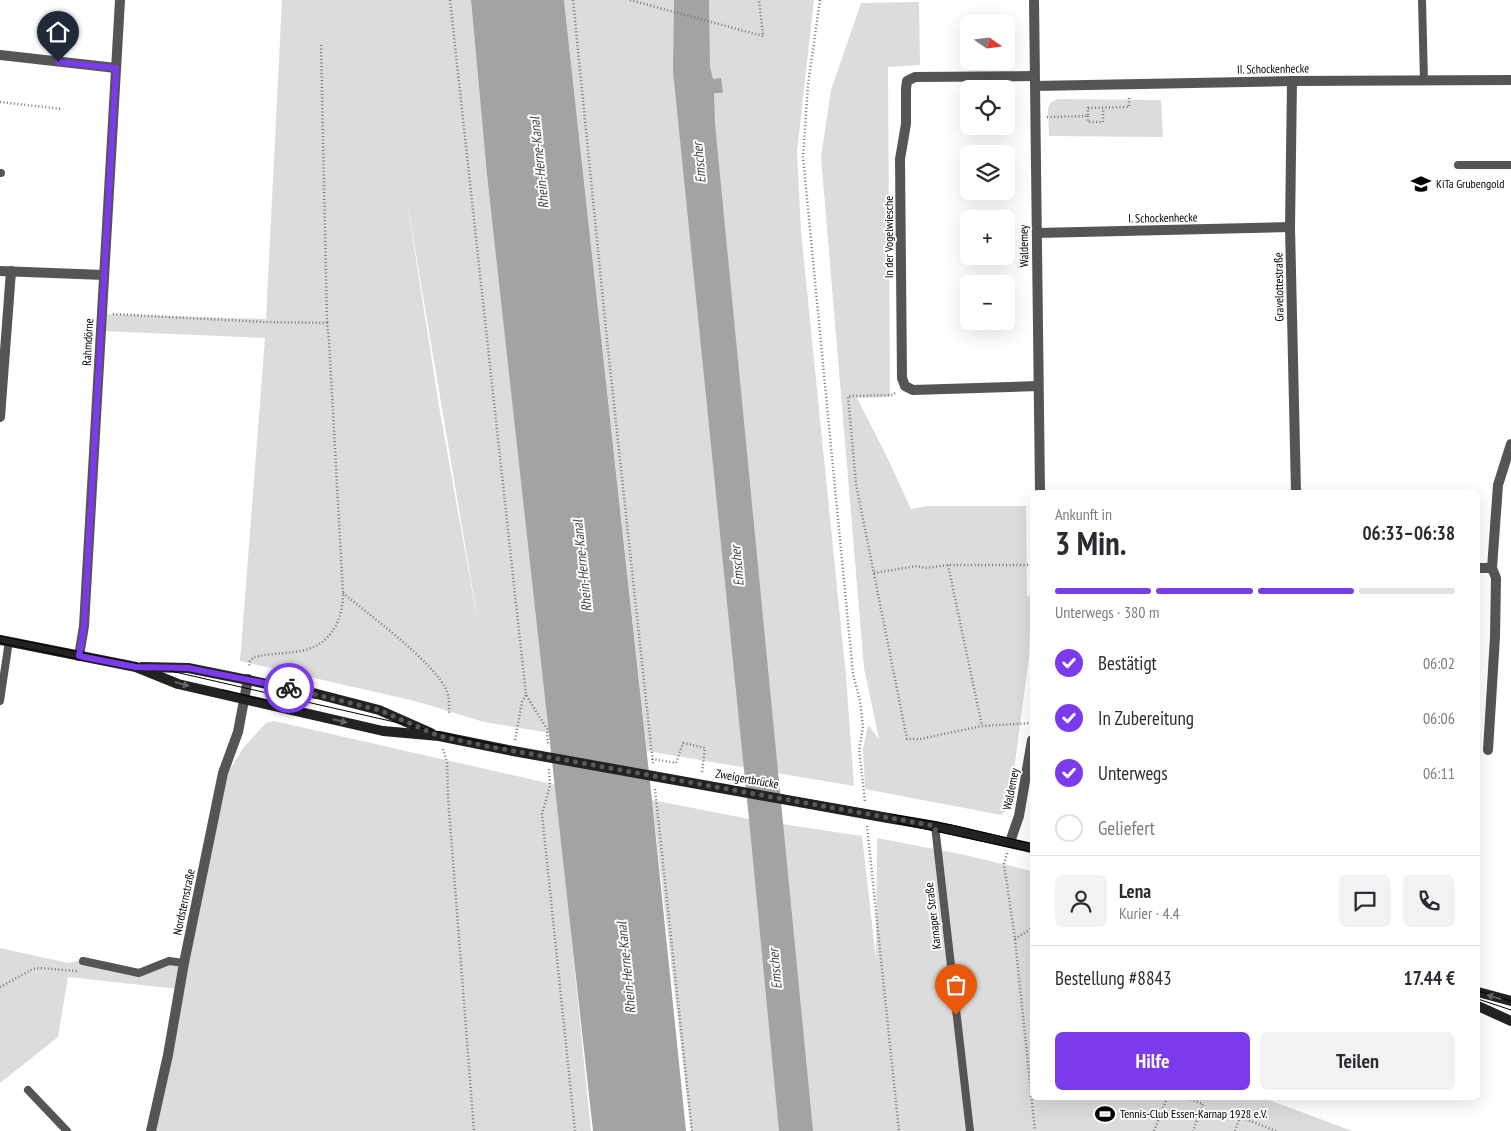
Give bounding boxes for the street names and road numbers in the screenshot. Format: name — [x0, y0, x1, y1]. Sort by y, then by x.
street label: II. Schockenhecke — [1237, 60, 1309, 77]
street label: In der Vogelwiesche — [881, 196, 896, 278]
street label: I. Schockenhecke — [1128, 209, 1198, 226]
street label: Waldemey — [1016, 224, 1031, 267]
street label: Gravelottestraße — [1270, 252, 1287, 322]
street label: Rahmdörne — [79, 318, 96, 366]
street label: Zweigertbrücke — [714, 766, 780, 791]
street label: Waldemey — [999, 766, 1022, 811]
street label: Nordsternstraße — [169, 867, 198, 936]
street label: Karnaper Straße — [921, 882, 944, 950]

